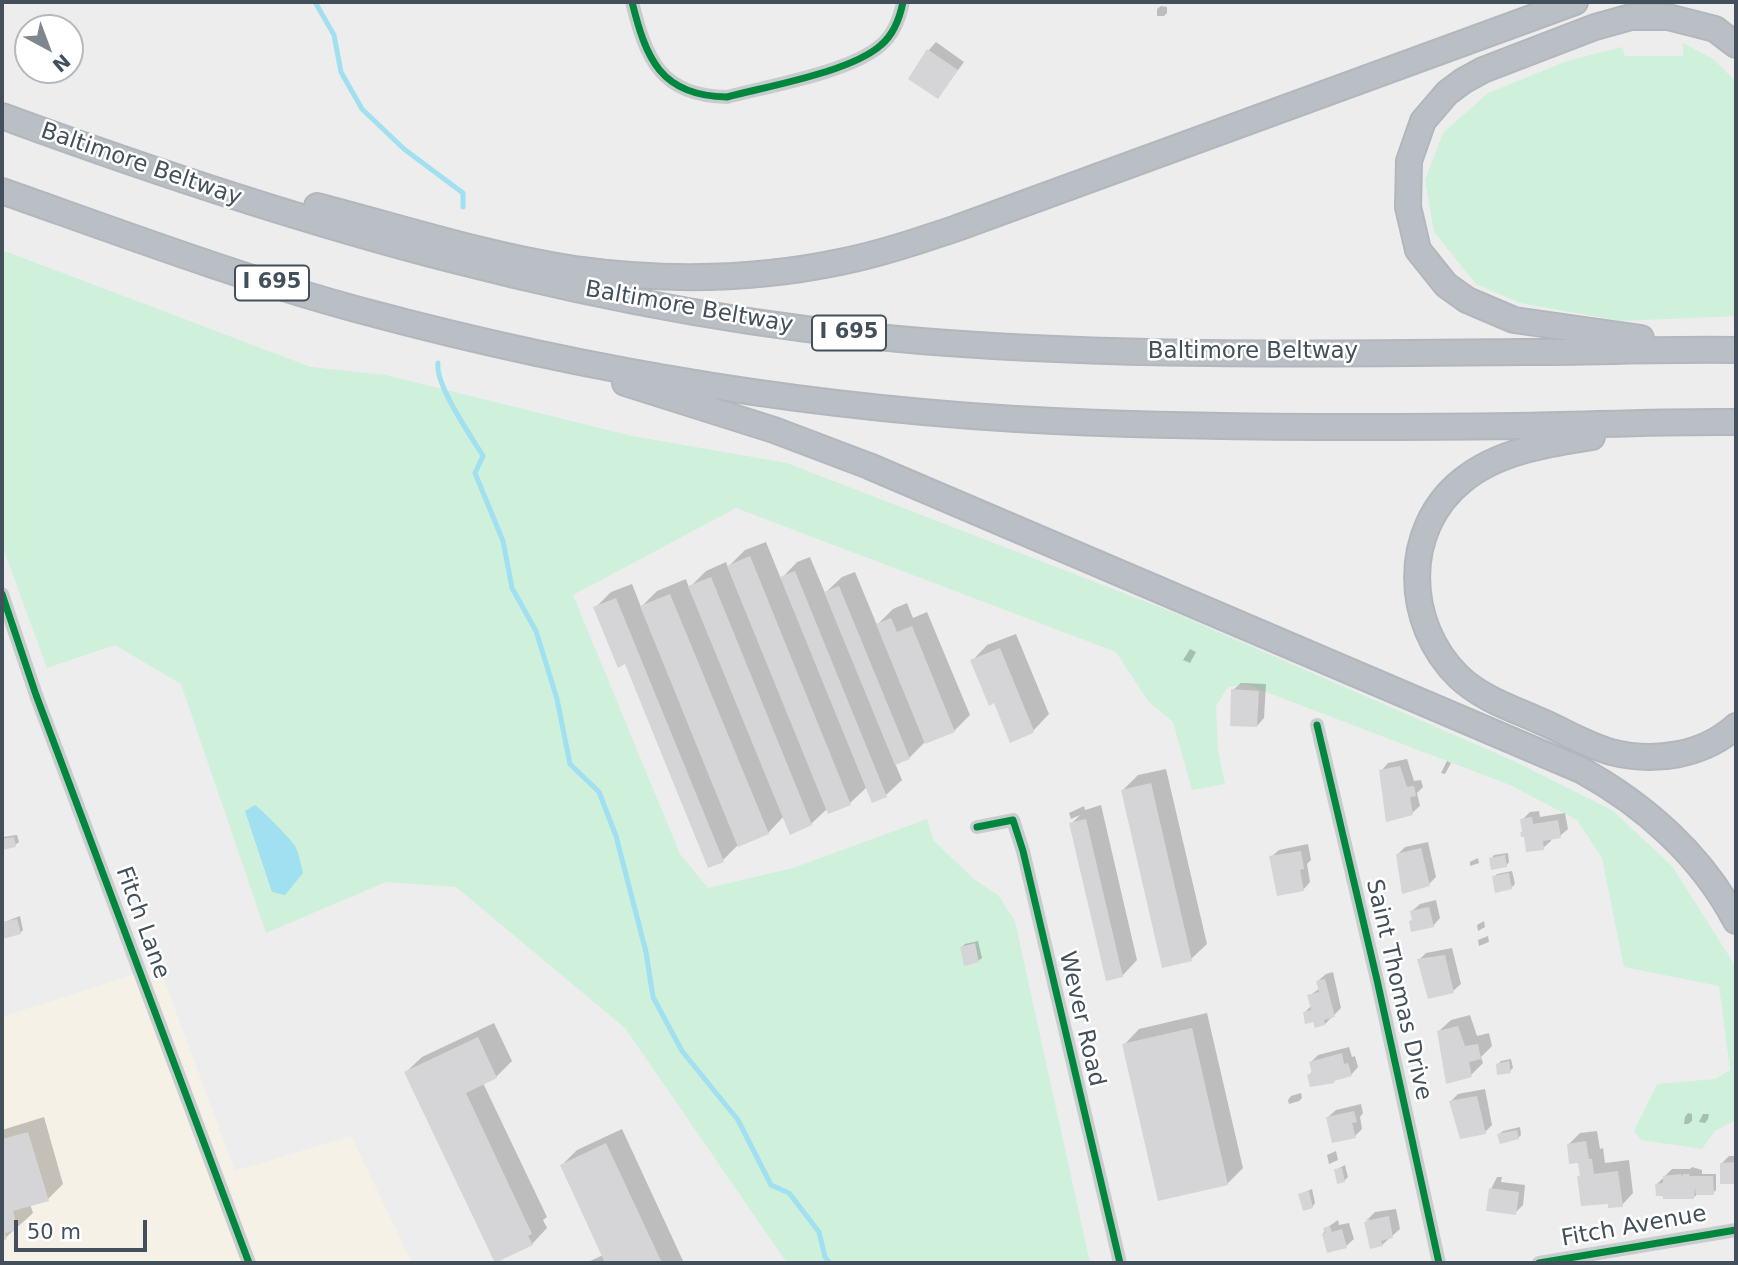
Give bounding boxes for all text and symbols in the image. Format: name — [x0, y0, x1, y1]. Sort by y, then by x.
north arrow — [14, 14, 84, 84]
text: N — [48, 50, 75, 77]
street label: Baltimore Beltway — [37, 118, 245, 212]
road number: I 695 — [235, 266, 309, 300]
street label: Baltimore Beltway — [583, 276, 795, 340]
road number: I 695 — [812, 316, 886, 350]
street label: Baltimore Beltway — [1148, 338, 1358, 366]
street label: Fitch Lane — [109, 863, 175, 983]
street label: Saint Thomas Drive — [1359, 877, 1437, 1103]
street label: Wever Road — [1052, 949, 1110, 1089]
street label: Fitch Avenue — [1559, 1201, 1709, 1253]
scale bar — [18, 1206, 150, 1250]
text: 50 m — [27, 1220, 81, 1244]

